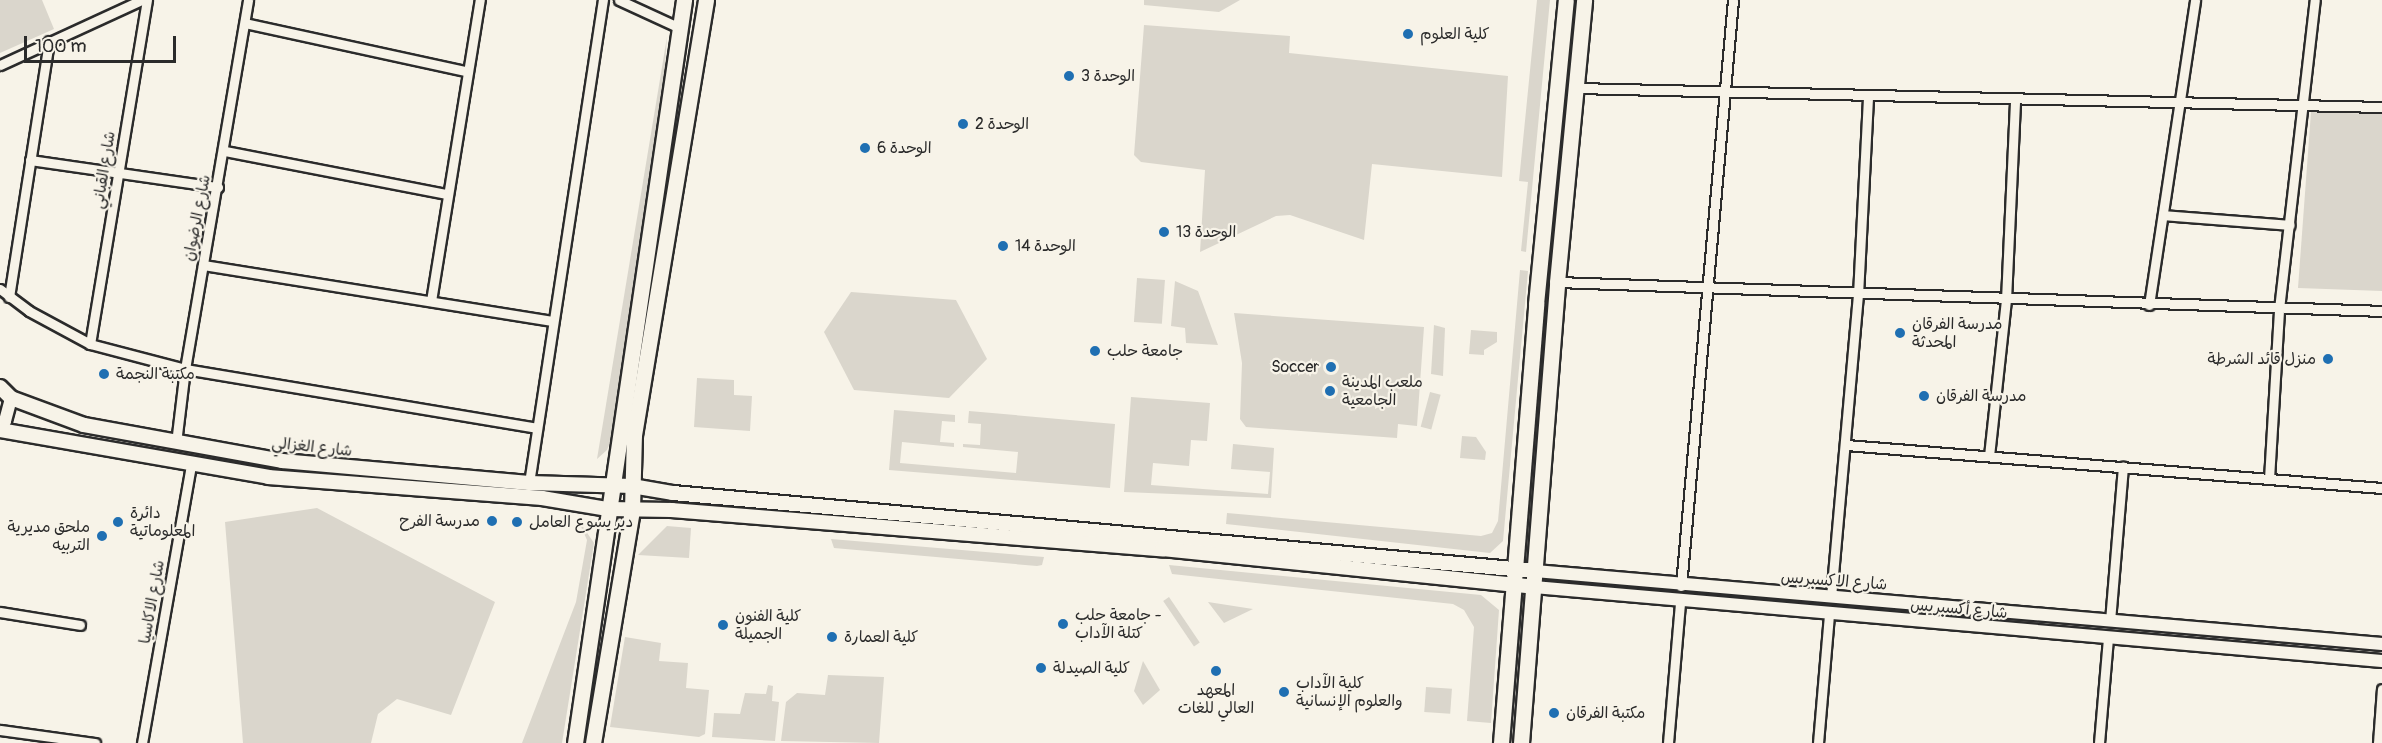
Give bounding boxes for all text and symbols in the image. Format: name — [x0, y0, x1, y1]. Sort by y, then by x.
scale bar — [27, 24, 178, 62]
place label: كلية العلوم — [1420, 24, 1490, 44]
marker: كلية العلوم — [1401, 27, 1415, 41]
text: 100 m — [35, 35, 87, 58]
place label: الوحدة 3 — [1081, 66, 1135, 86]
marker: الوحدة 3 — [1062, 69, 1076, 83]
place label: الوحدة 2 — [975, 114, 1029, 134]
marker: الوحدة 2 — [956, 117, 970, 131]
street label: شارع القباني — [88, 130, 120, 210]
place label: الوحدة 6 — [877, 138, 932, 158]
marker: الوحدة 6 — [858, 141, 872, 155]
street label: شارع الرضوان — [179, 173, 215, 263]
place label: الوحدة 13 — [1176, 222, 1236, 242]
marker: الوحدة 13 — [1157, 225, 1171, 239]
place label: الوحدة 14 — [1015, 236, 1076, 256]
marker: الوحدة 14 — [996, 239, 1010, 253]
place label: مدرسة الفرقان المحدثة — [1912, 314, 2003, 352]
marker: مدرسة الفرقان المحدثة — [1893, 326, 1907, 340]
place label: جامعة حلب — [1107, 341, 1183, 361]
marker: جامعة حلب — [1088, 344, 1102, 358]
place label: منزل قائد الشرطة — [2208, 349, 2316, 369]
marker: منزل قائد الشرطة — [2321, 352, 2335, 366]
place label: Soccer — [1271, 357, 1319, 377]
marker: Soccer — [1324, 360, 1338, 374]
place label: مكتبة النجمة — [116, 364, 195, 384]
marker: مكتبة النجمة — [97, 367, 111, 381]
place label: ملعب المدينة الجامعية — [1342, 372, 1423, 410]
marker: ملعب المدينة الجامعية — [1323, 384, 1337, 398]
place label: مدرسة الفرقان — [1936, 386, 2027, 406]
marker: مدرسة الفرقان — [1917, 389, 1931, 403]
street label: شارع الغزالي — [271, 433, 353, 461]
place label: دائرة المعلوماتية — [130, 503, 195, 541]
place label: مدرسة الفرح — [399, 511, 480, 531]
place label: دير يسوع العامل — [529, 512, 633, 532]
marker: مدرسة الفرح — [485, 514, 499, 528]
marker: دائرة المعلوماتية — [111, 515, 125, 529]
marker: دير يسوع العامل — [510, 515, 524, 529]
place label: ملحق مديرية التربيه — [8, 517, 90, 555]
marker: ملحق مديرية التربيه — [95, 529, 109, 543]
street label: شارع الاكاسيا — [135, 559, 169, 645]
street label: شارع الاكسبريس — [1780, 568, 1888, 594]
street label: شارع أكسبريس — [1910, 595, 2008, 623]
place label: جامعة حلب - كتلة الآداب — [1075, 605, 1162, 643]
place label: كلية الفنون الجميلة — [735, 606, 801, 644]
marker: جامعة حلب - كتلة الآداب — [1056, 617, 1070, 631]
marker: كلية الفنون الجميلة — [716, 618, 730, 632]
place label: كلية العمارة — [844, 627, 918, 647]
marker: كلية العمارة — [825, 630, 839, 644]
place label: كلية الصيدلة — [1053, 658, 1130, 678]
marker: كلية الصيدلة — [1034, 661, 1048, 675]
marker: المعهد العالي للغات — [1209, 664, 1223, 678]
place label: كلية الآداب والعلوم الإنسانية — [1296, 673, 1403, 711]
place label: المعهد العالي للغات — [1178, 680, 1254, 718]
marker: كلية الآداب والعلوم الإنسانية — [1277, 685, 1291, 699]
place label: مكتبة الفرقان — [1566, 703, 1645, 723]
marker: مكتبة الفرقان — [1547, 706, 1561, 720]

